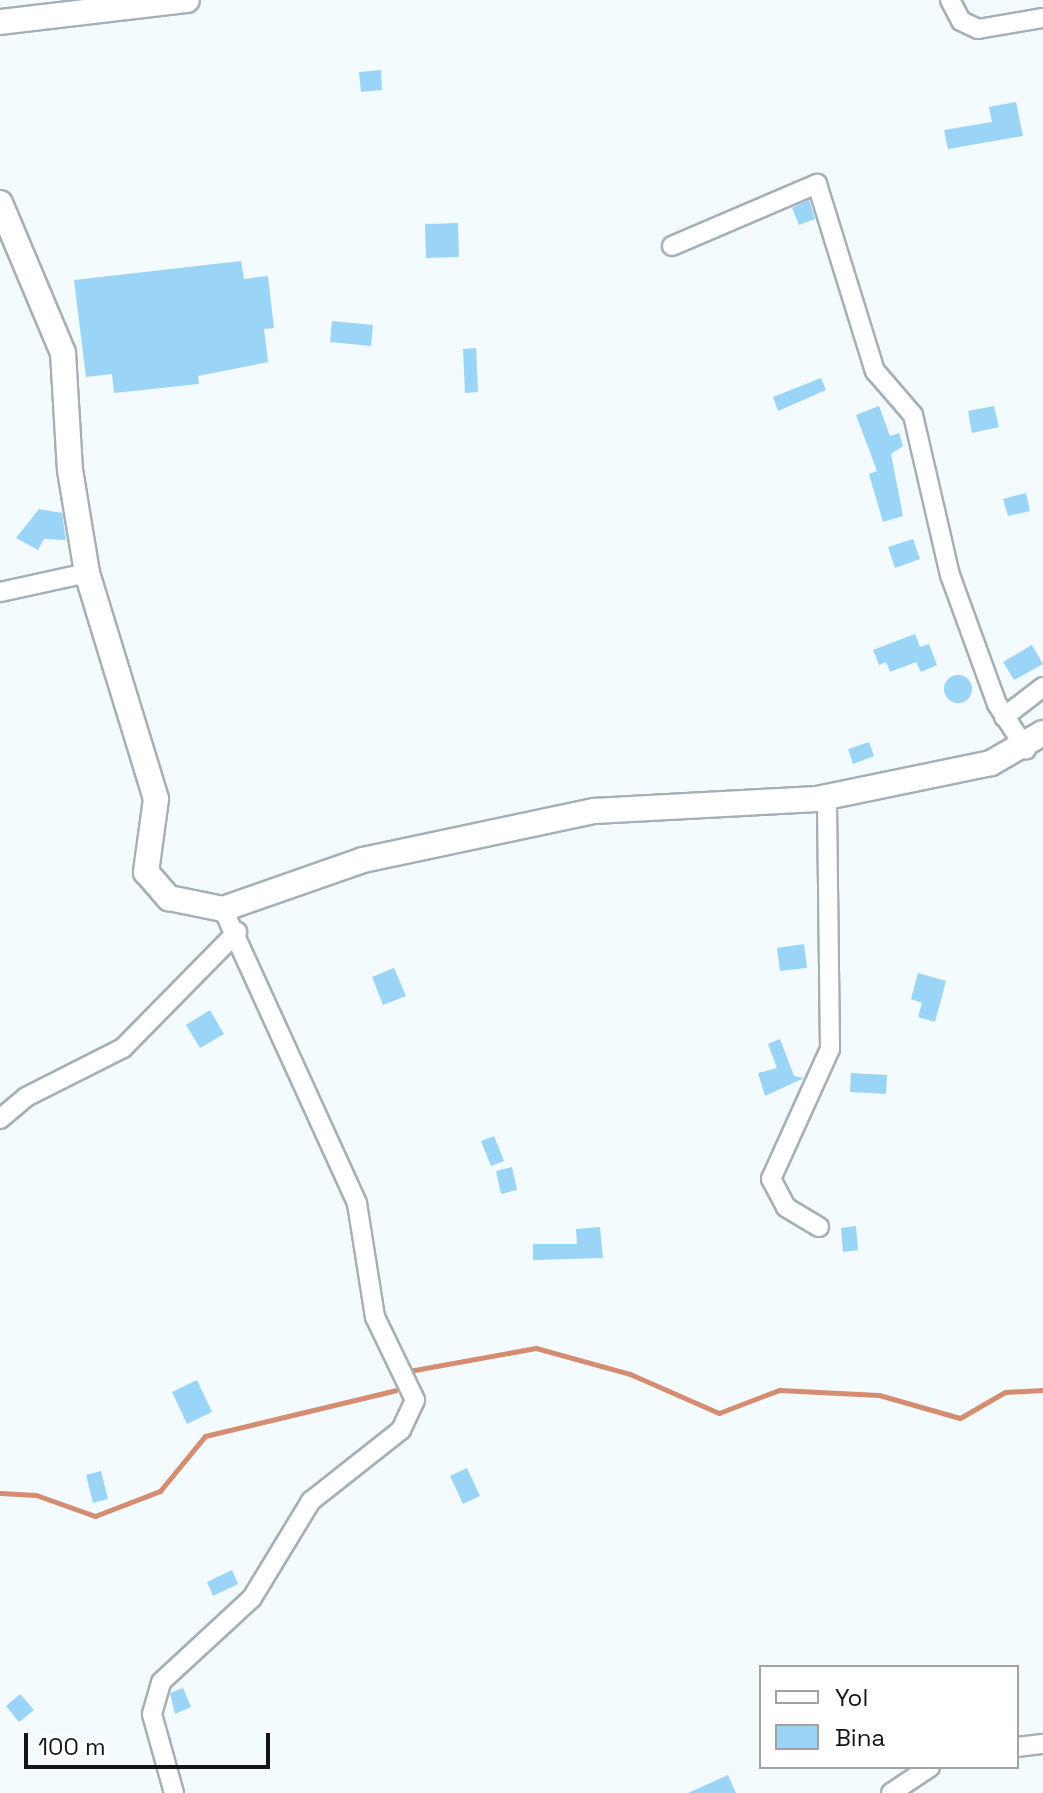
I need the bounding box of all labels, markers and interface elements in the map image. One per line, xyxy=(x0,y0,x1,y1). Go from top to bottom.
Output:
legend xyxy=(759,1665,1019,1769)
text: Yol xyxy=(835,1682,868,1713)
scale bar xyxy=(28,1717,274,1767)
text: Bina xyxy=(835,1722,885,1753)
text: 100 m xyxy=(38,1731,106,1762)

